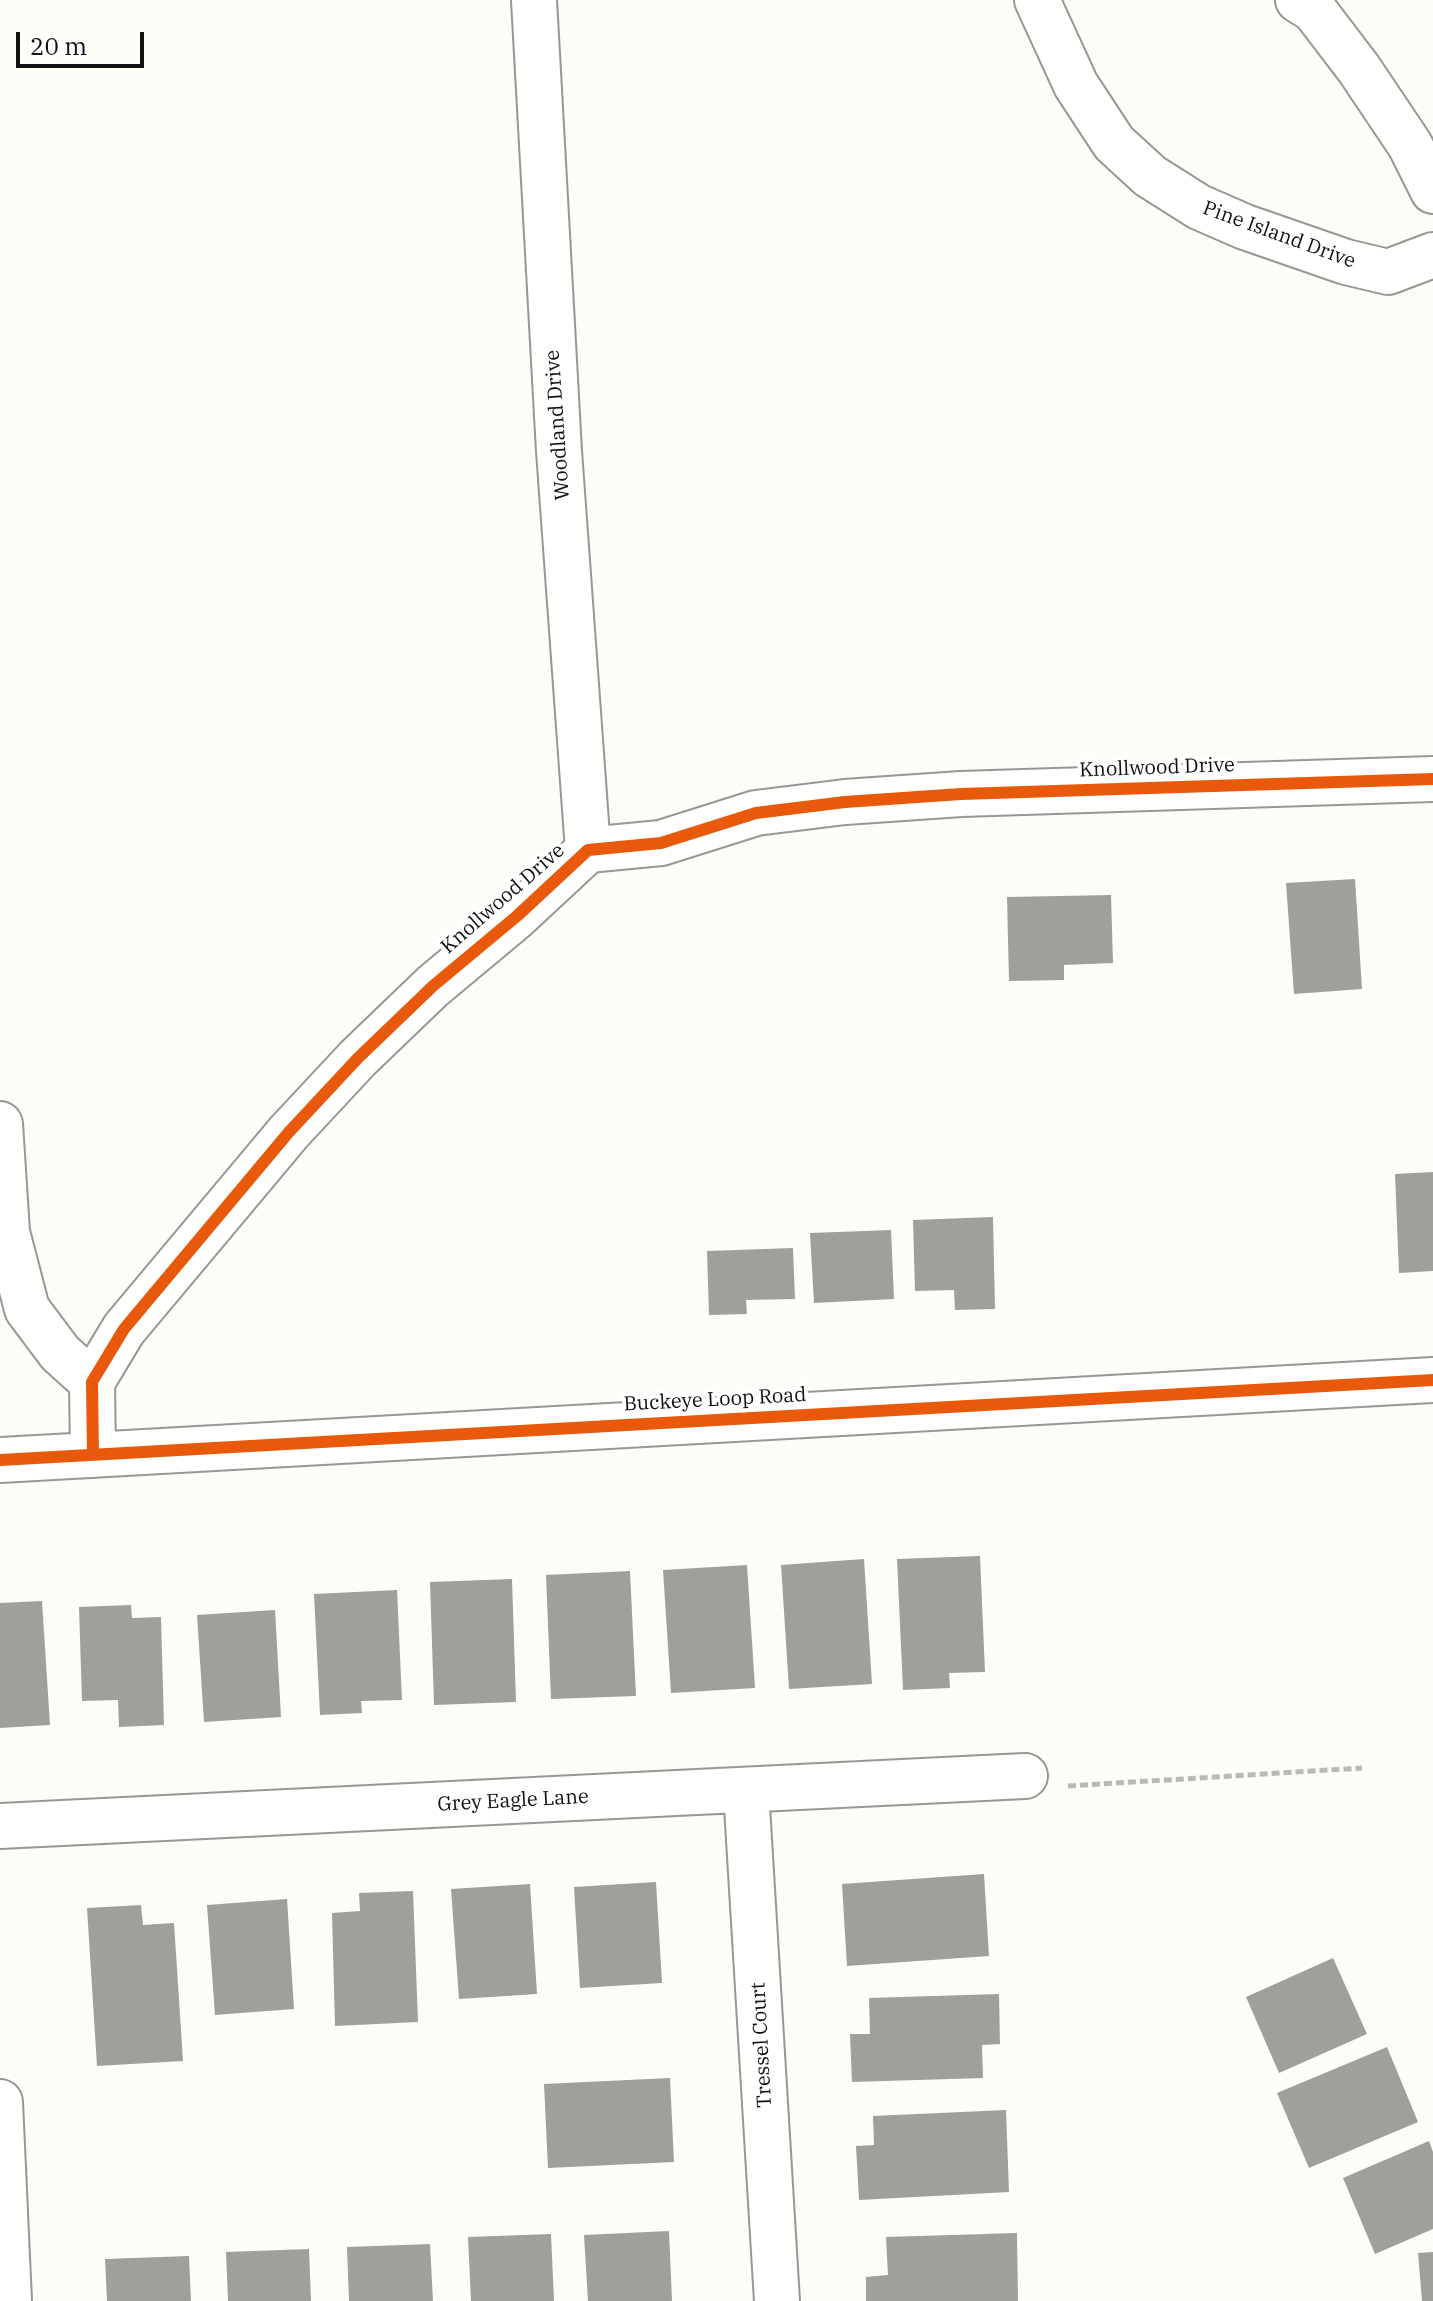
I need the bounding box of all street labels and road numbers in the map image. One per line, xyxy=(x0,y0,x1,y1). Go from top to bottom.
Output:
street label: Pine Island Drive xyxy=(1199,196,1359,274)
street label: Woodland Drive xyxy=(541,349,575,501)
street label: Knollwood Drive xyxy=(1079,753,1235,783)
street label: Knollwood Drive xyxy=(436,839,570,959)
street label: Buckeye Loop Road xyxy=(623,1383,807,1417)
street label: Grey Eagle Lane xyxy=(437,1785,589,1817)
street label: Tressel Court xyxy=(747,1982,777,2108)

